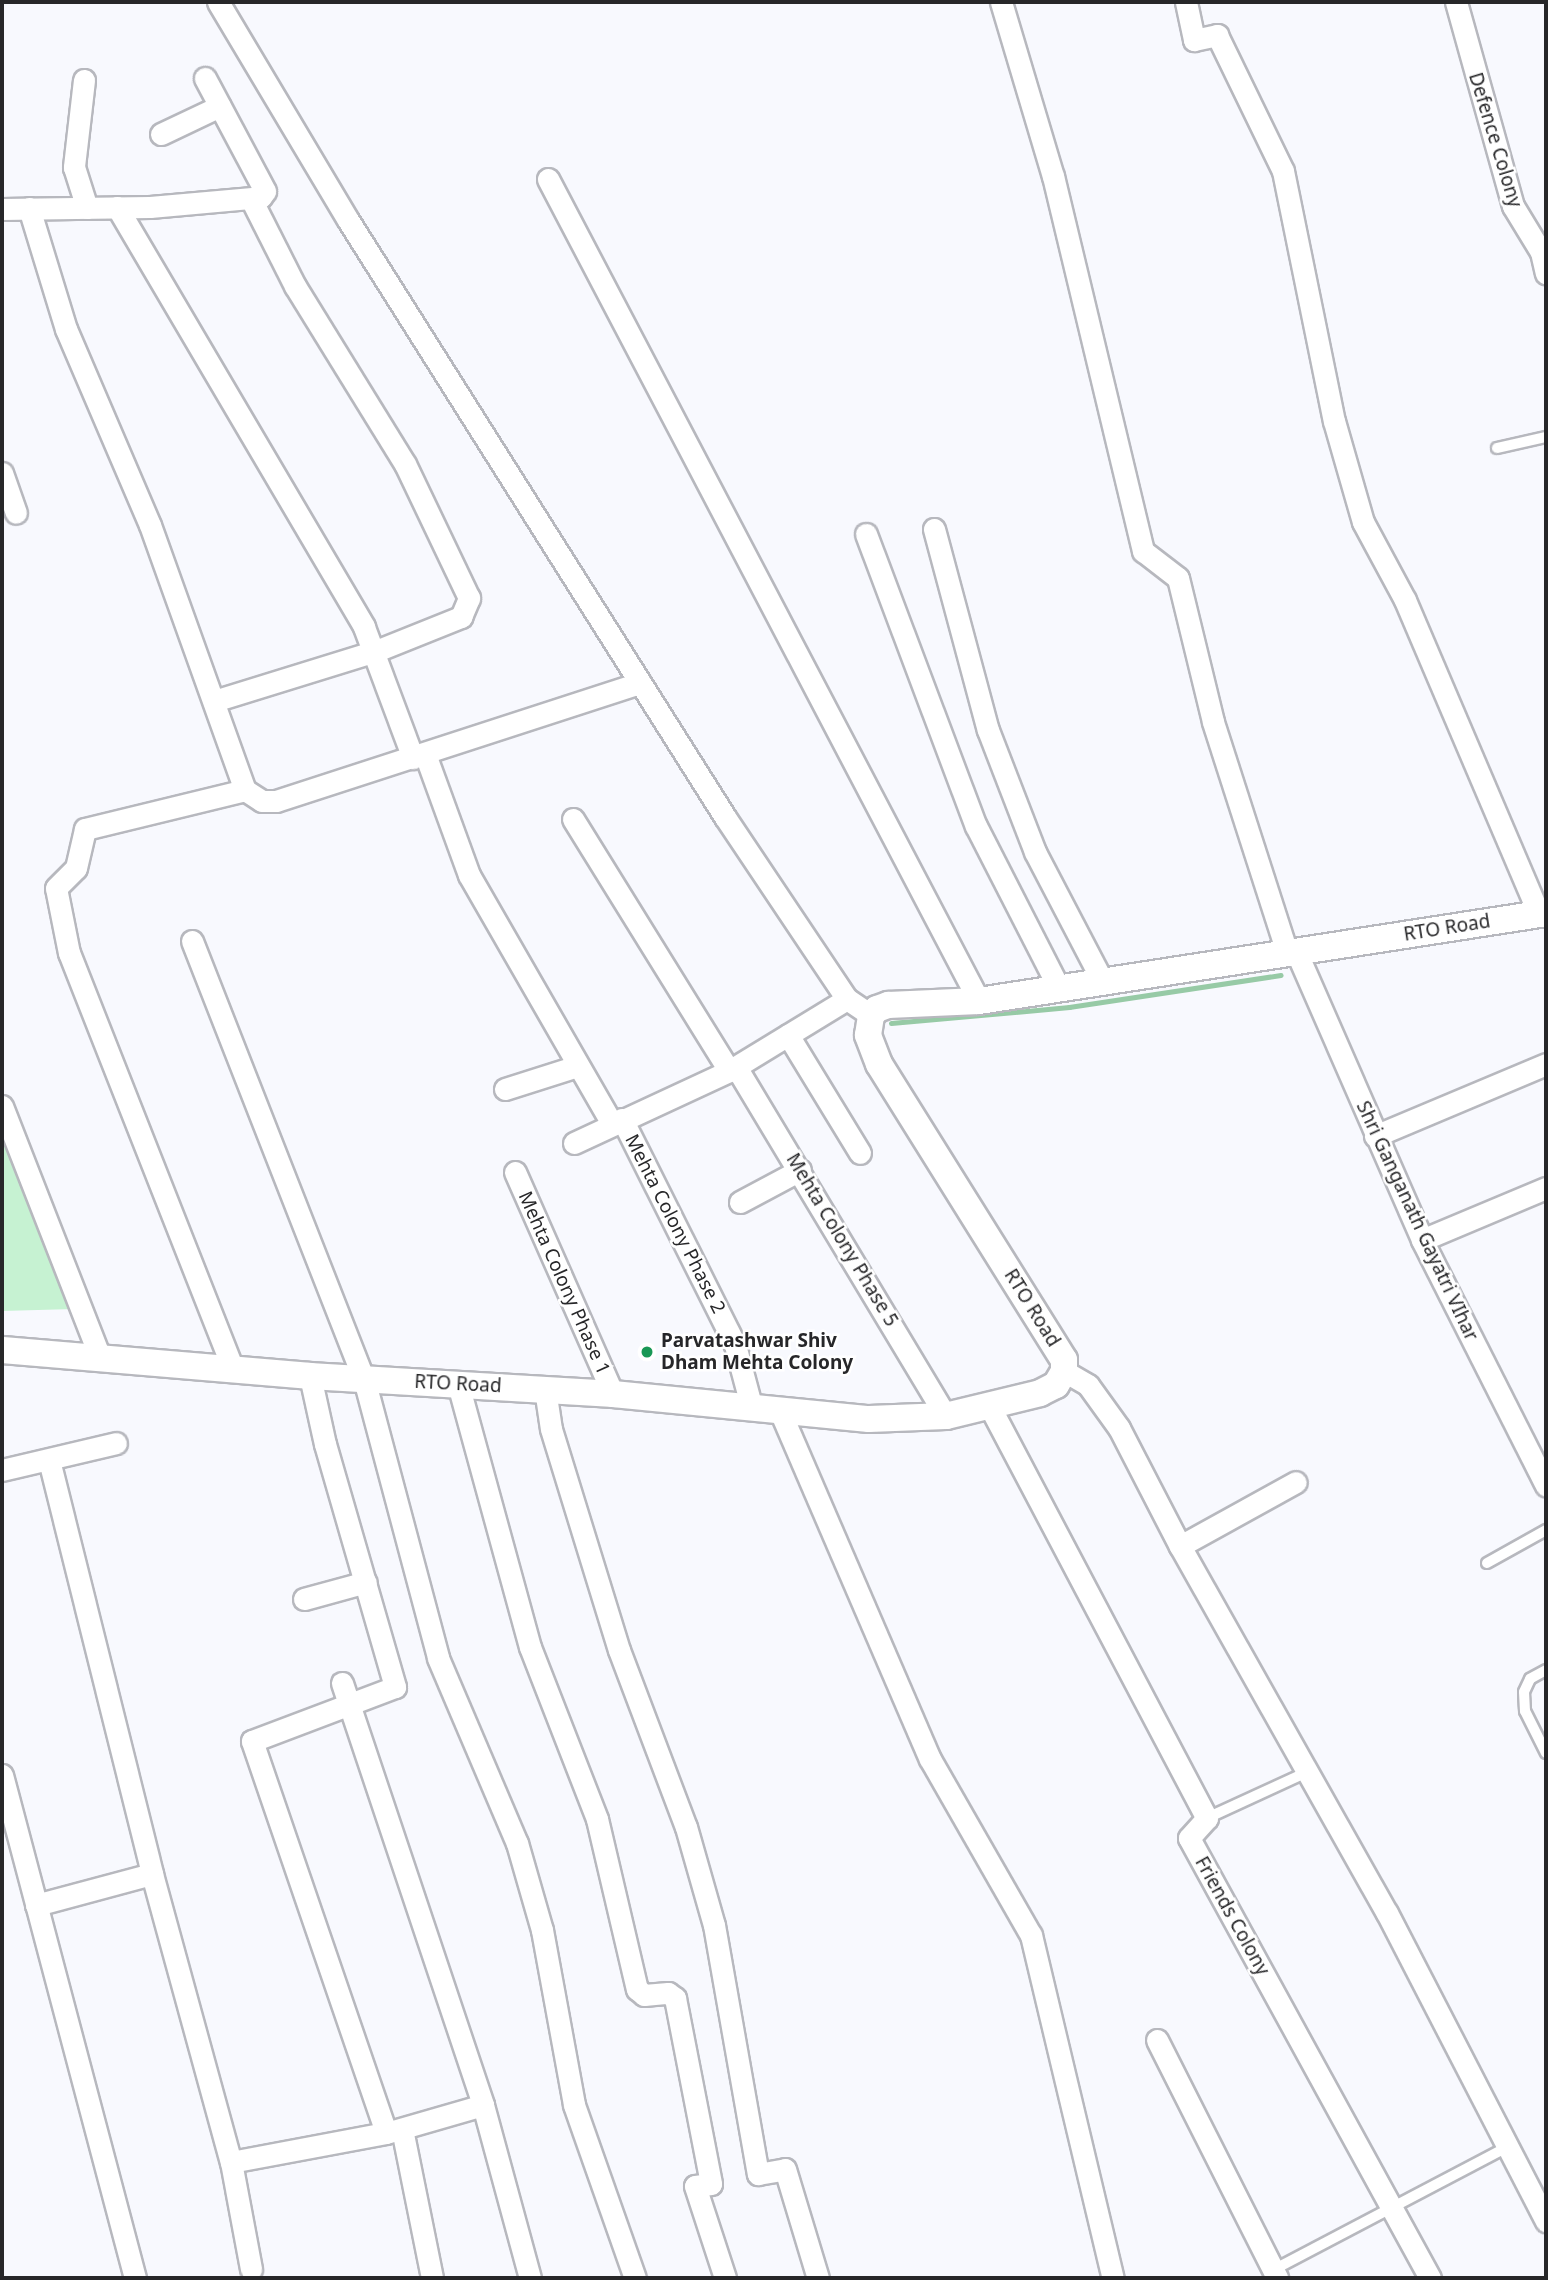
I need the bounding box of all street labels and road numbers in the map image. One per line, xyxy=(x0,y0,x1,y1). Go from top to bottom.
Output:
street label: Defence Colony xyxy=(1464,70,1526,210)
street label: RTO Road xyxy=(1402,910,1492,946)
street label: Shri Ganganath Gayatri VIhar xyxy=(1351,1098,1483,1344)
street label: Mehta Colony Phase 2 xyxy=(620,1131,730,1317)
street label: Mehta Colony Phase 5 xyxy=(781,1149,903,1331)
street label: Mehta Colony Phase 1 xyxy=(513,1188,615,1378)
street label: RTO Road xyxy=(999,1265,1065,1351)
street label: RTO Road xyxy=(414,1370,502,1398)
street label: Friends Colony xyxy=(1190,1853,1274,1979)

